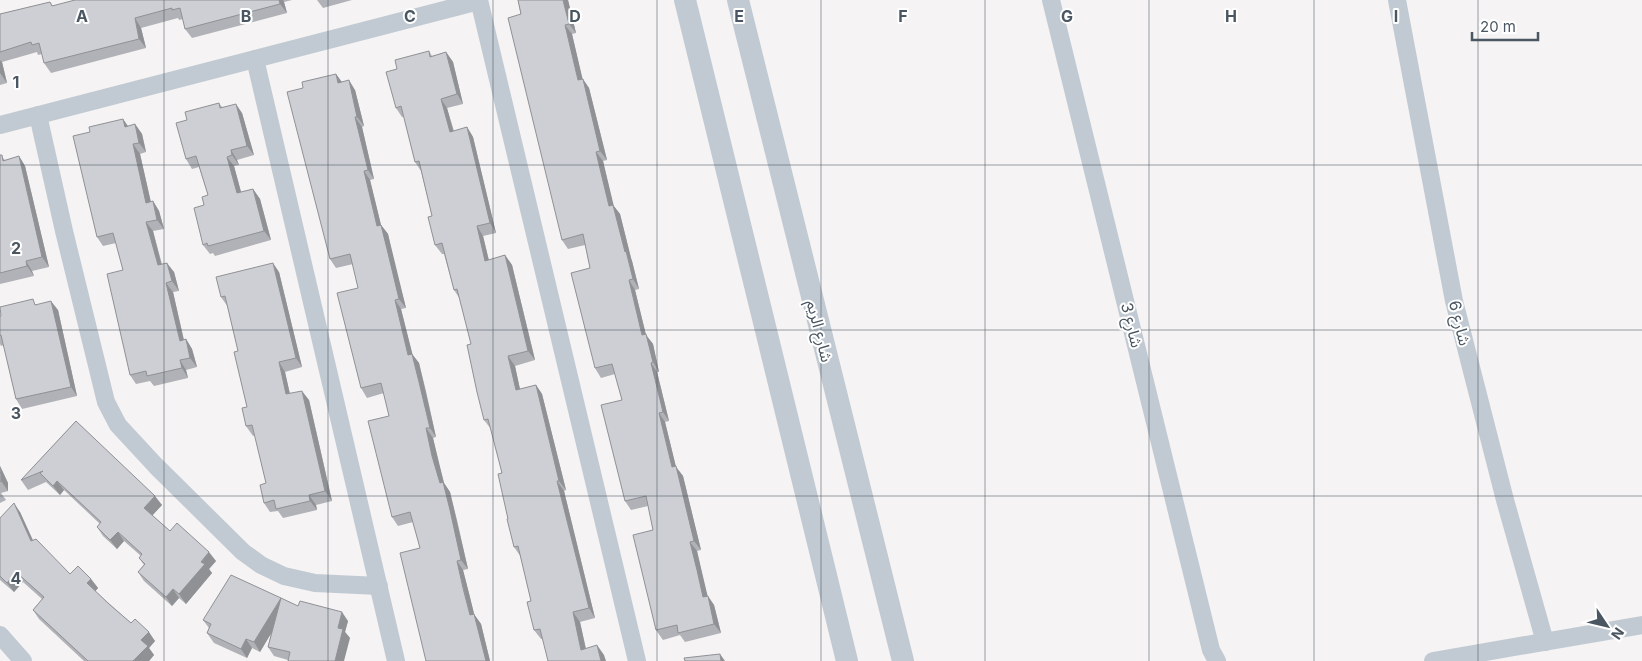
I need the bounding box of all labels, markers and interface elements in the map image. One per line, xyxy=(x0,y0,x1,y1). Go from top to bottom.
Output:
text: A xyxy=(76,6,88,26)
text: B xyxy=(241,6,251,26)
text: C xyxy=(404,6,416,26)
text: D xyxy=(569,6,581,26)
text: E xyxy=(734,6,744,26)
text: F xyxy=(898,6,908,26)
text: G xyxy=(1061,6,1073,26)
text: H xyxy=(1225,6,1237,26)
text: I xyxy=(1394,6,1398,26)
scale bar xyxy=(1472,10,1538,42)
text: 20 m xyxy=(1480,17,1516,36)
text: 1 xyxy=(13,72,19,92)
text: 2 xyxy=(11,238,21,258)
street label: شارع الريم xyxy=(800,298,837,365)
street label: شارع 6 xyxy=(1442,298,1475,348)
street label: شارع 3 xyxy=(1114,300,1147,350)
text: 3 xyxy=(11,403,21,423)
text: 4 xyxy=(11,568,22,588)
north arrow xyxy=(1582,601,1632,651)
text: N xyxy=(1608,624,1628,643)

